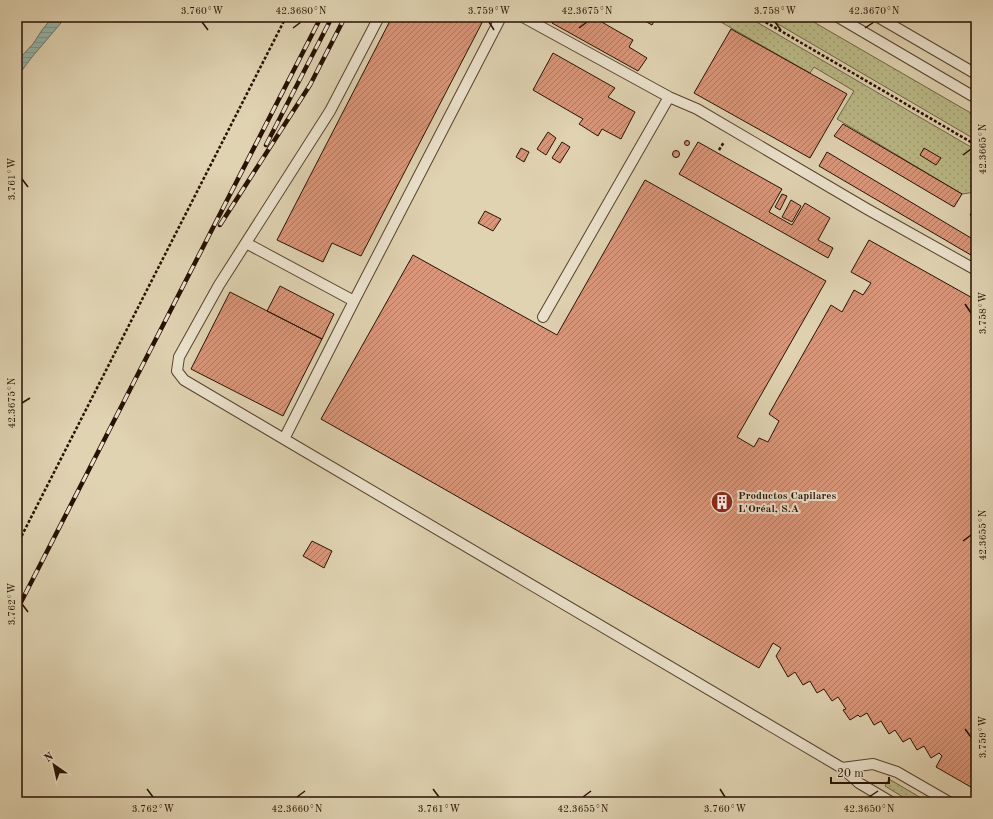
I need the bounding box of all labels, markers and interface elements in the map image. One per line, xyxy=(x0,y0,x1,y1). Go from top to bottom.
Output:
text: 3.760°W xyxy=(181,6,224,16)
text: 42.3680°N xyxy=(275,6,327,16)
text: 3.759°W xyxy=(468,6,511,16)
text: 42.3675°N xyxy=(561,6,613,16)
text: 3.758°W xyxy=(754,6,797,16)
text: 42.3670°N xyxy=(848,6,900,16)
text: 42.3665°N xyxy=(978,123,988,175)
text: 3.761°W xyxy=(7,157,17,200)
text: 3.758°W xyxy=(978,291,988,334)
text: 42.3675°N xyxy=(7,377,17,429)
building icon: Productos Capilares L'Oréal, S.A xyxy=(709,489,735,515)
place label: Productos Capilares L'Oréal, S.A xyxy=(738,491,837,515)
text: 42.3655°N xyxy=(978,509,988,561)
text: 3.762°W xyxy=(7,582,17,625)
text: 3.759°W xyxy=(978,715,988,758)
north arrow xyxy=(34,745,74,785)
text: N xyxy=(43,751,56,765)
scale bar xyxy=(831,759,889,785)
text: 20 m xyxy=(837,768,864,780)
text: 3.762°W xyxy=(132,804,175,814)
text: 42.3660°N xyxy=(271,804,323,814)
text: 3.761°W xyxy=(418,804,461,814)
text: 42.3655°N xyxy=(557,804,609,814)
text: 3.760°W xyxy=(704,804,747,814)
text: 42.3650°N xyxy=(843,804,895,814)

